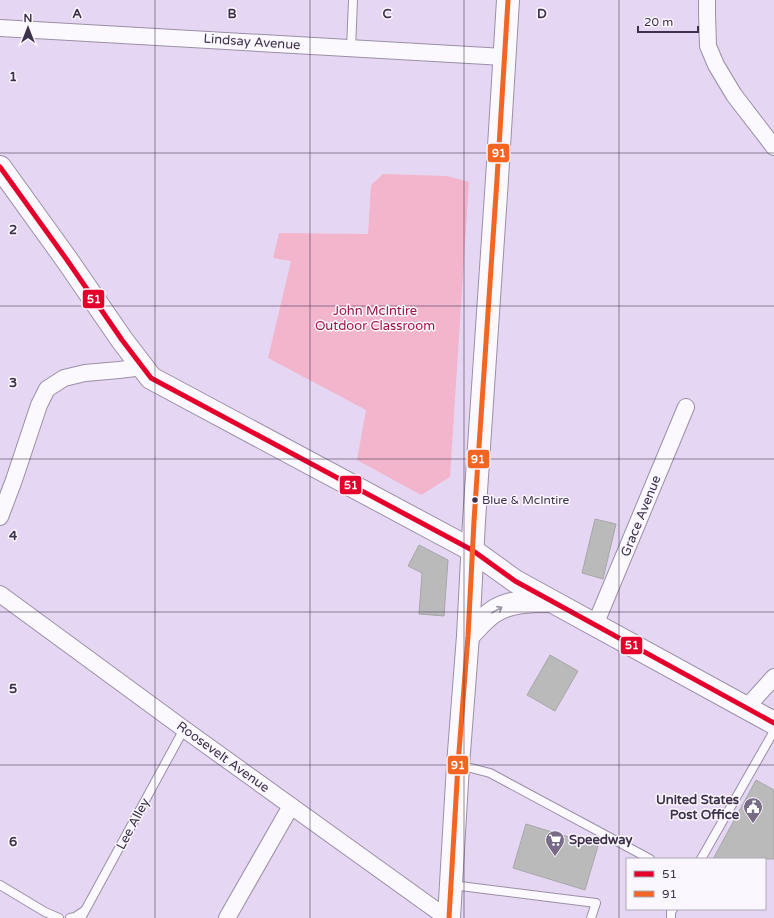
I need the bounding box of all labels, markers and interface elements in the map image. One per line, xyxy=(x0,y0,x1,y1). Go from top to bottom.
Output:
text: A xyxy=(72,6,82,22)
text: B xyxy=(227,6,237,22)
text: C xyxy=(382,6,392,22)
text: D xyxy=(537,6,547,22)
north arrow xyxy=(8,8,48,48)
scale bar xyxy=(638,8,698,34)
text: N xyxy=(24,12,32,25)
text: 20 m xyxy=(644,15,673,29)
street label: Lindsay Avenue xyxy=(203,31,301,53)
text: 1 xyxy=(9,69,17,85)
line badge: 91 xyxy=(487,143,510,163)
text: 91 xyxy=(492,147,506,160)
text: 2 xyxy=(9,222,17,238)
line badge: 51 xyxy=(82,289,105,309)
text: 51 xyxy=(87,293,101,306)
park label: John McIntire Outdoor Classroom xyxy=(315,303,435,334)
text: 3 xyxy=(9,375,17,391)
line badge: 91 xyxy=(467,449,490,469)
text: 91 xyxy=(471,453,485,466)
street label: Grace Avenue xyxy=(617,473,665,559)
line badge: 51 xyxy=(339,475,362,495)
text: 51 xyxy=(344,479,358,492)
place label: Blue & McIntire xyxy=(482,493,570,507)
marker: Blue & McIntire xyxy=(470,495,480,505)
text: 4 xyxy=(9,528,18,544)
one-way arrow xyxy=(491,606,503,614)
line badge: 51 xyxy=(620,636,643,655)
text: 51 xyxy=(625,639,639,652)
text: 5 xyxy=(9,681,17,697)
street label: Roosevelt Avenue xyxy=(173,718,273,796)
line badge: 91 xyxy=(447,755,469,775)
text: 91 xyxy=(451,759,465,772)
place label: United States Post Office xyxy=(656,792,740,823)
street label: Lee Alley xyxy=(113,796,153,852)
public building icon: United States Post Office xyxy=(742,796,764,824)
supermarket icon: Speedway xyxy=(544,829,566,857)
place label: Speedway xyxy=(569,832,632,848)
text: 6 xyxy=(9,834,17,850)
legend xyxy=(626,858,766,910)
text: 51 xyxy=(662,867,677,881)
text: 91 xyxy=(662,887,677,901)

